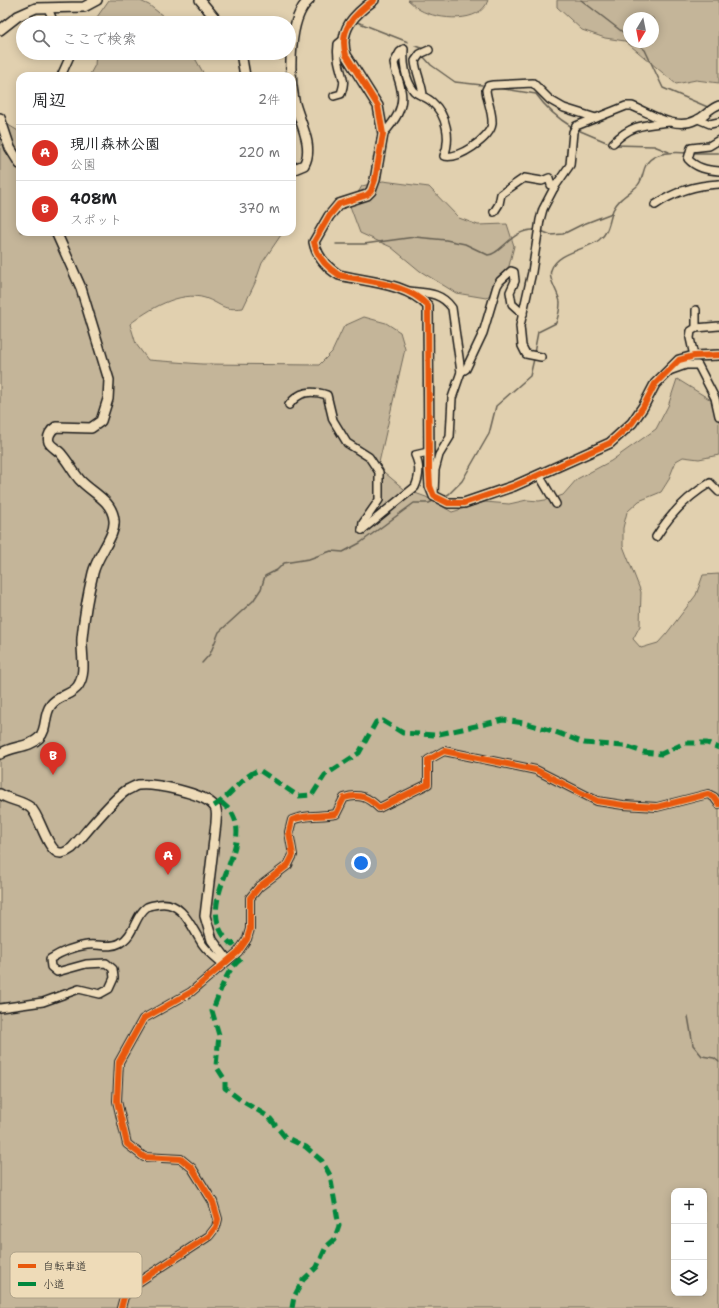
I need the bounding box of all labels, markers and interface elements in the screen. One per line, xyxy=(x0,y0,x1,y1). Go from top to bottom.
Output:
north arrow xyxy=(623,12,659,48)
search box xyxy=(16,16,296,60)
icon: search xyxy=(30,27,52,49)
text: ここで検索 xyxy=(62,29,137,49)
text: 周辺 xyxy=(32,89,66,111)
text: 2件 xyxy=(258,91,280,108)
text: 現川森林公園 xyxy=(70,134,160,154)
text: A xyxy=(40,144,50,161)
text: 220 m xyxy=(238,144,280,161)
text: 公園 xyxy=(70,156,96,173)
text: 408M xyxy=(70,189,117,209)
text: B xyxy=(41,200,49,217)
text: 370 m xyxy=(238,200,280,217)
text: スポット xyxy=(70,211,122,228)
pin: B xyxy=(40,742,66,775)
pin: A xyxy=(155,842,181,875)
your location xyxy=(351,853,371,873)
map controls xyxy=(671,1188,707,1296)
button: + xyxy=(671,1188,707,1224)
button: − xyxy=(671,1224,707,1260)
legend xyxy=(10,1252,142,1298)
text: 自転車道 xyxy=(43,1259,87,1274)
button: layers xyxy=(671,1260,707,1296)
text: 小道 xyxy=(43,1277,65,1292)

